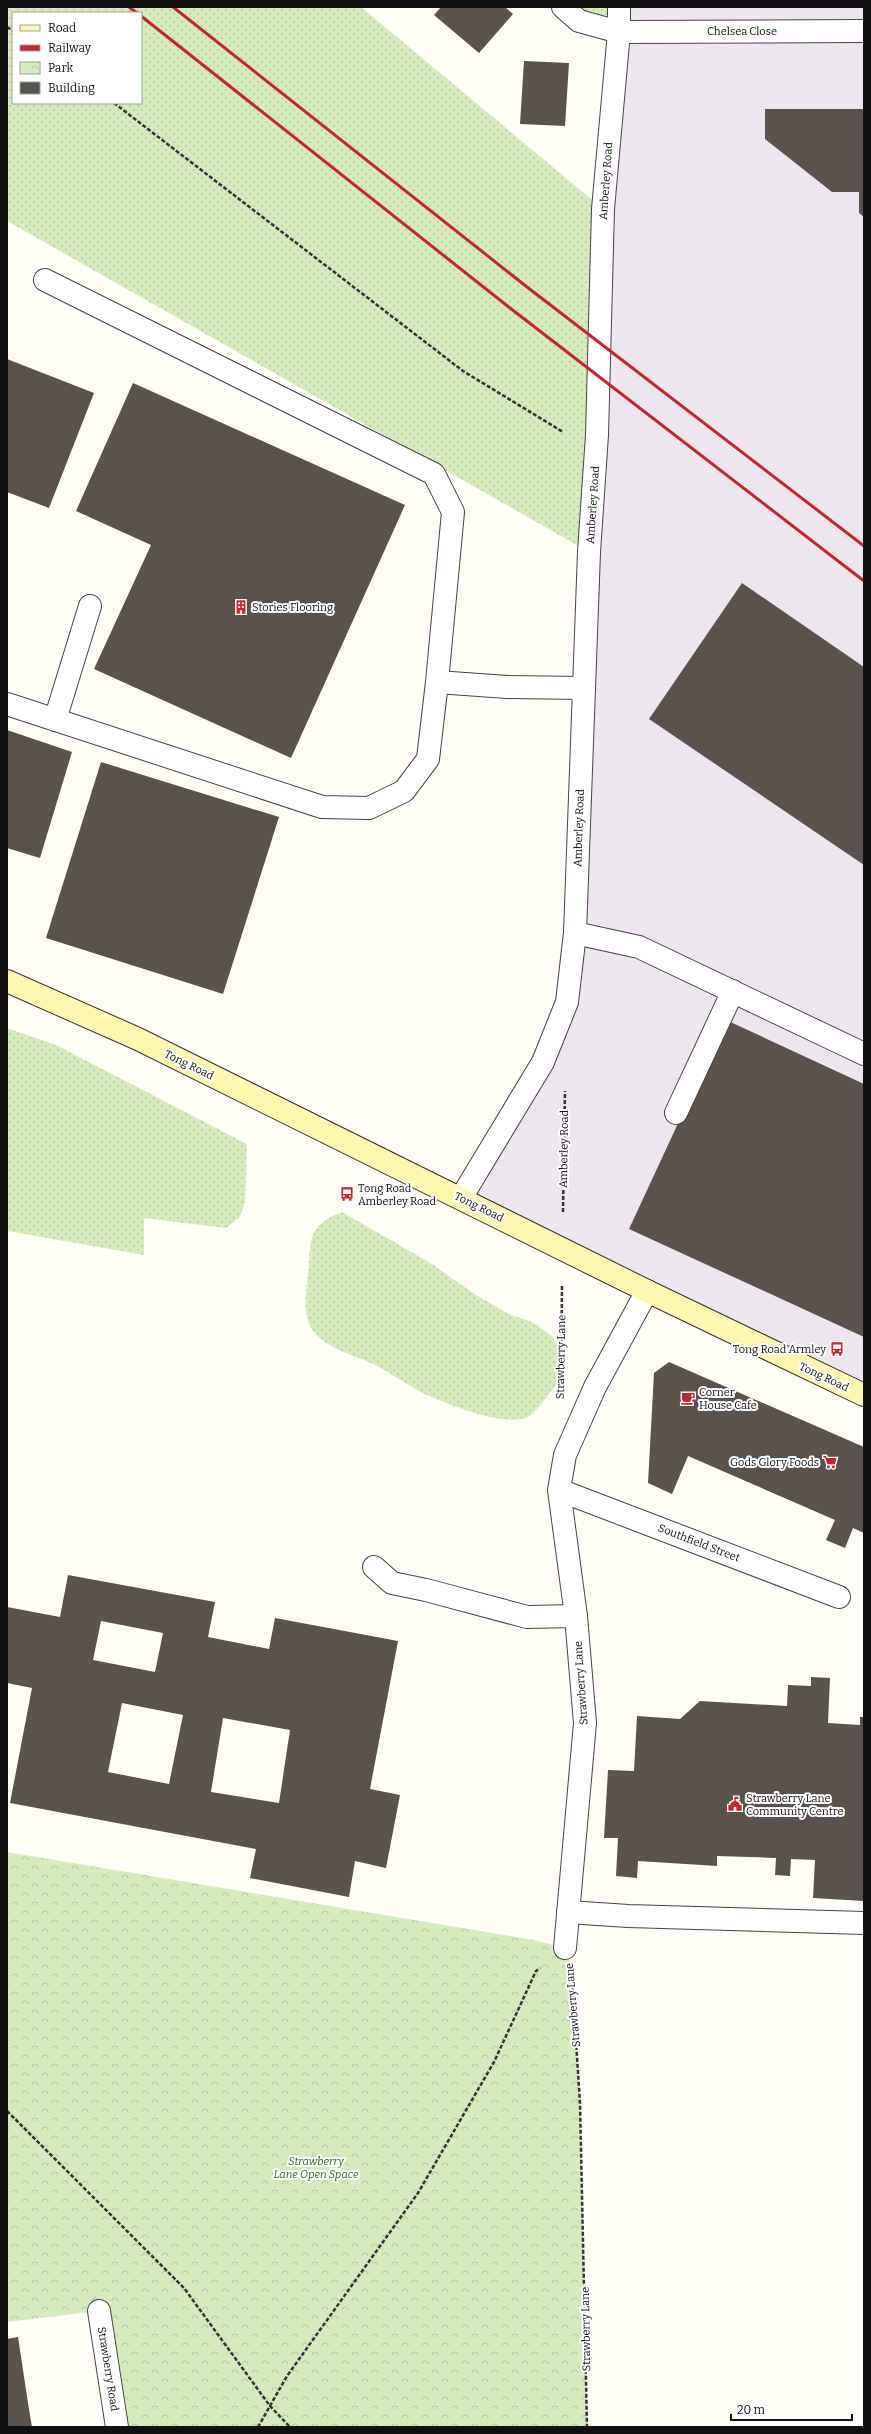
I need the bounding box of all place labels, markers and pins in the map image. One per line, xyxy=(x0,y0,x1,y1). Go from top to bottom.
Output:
building icon: Stories Flooring xyxy=(233,599,249,615)
place label: Stories Flooring xyxy=(252,601,333,614)
place label: Tong Road Amberley Road xyxy=(358,1182,436,1208)
bus stop icon: Tong Road Amberley Road xyxy=(339,1186,355,1202)
bus stop icon: Tong Road Armley xyxy=(829,1341,845,1357)
place label: Tong Road Armley xyxy=(733,1343,826,1356)
place label: Corner House Cafe xyxy=(699,1386,757,1412)
cafe icon: Corner House Cafe xyxy=(680,1390,696,1406)
supermarket icon: Gods Glory Foods xyxy=(822,1454,838,1470)
place label: Gods Glory Foods xyxy=(730,1456,819,1469)
place label: Strawberry Lane Community Centre xyxy=(746,1792,843,1818)
public building icon: Strawberry Lane Community Centre xyxy=(727,1796,743,1812)

